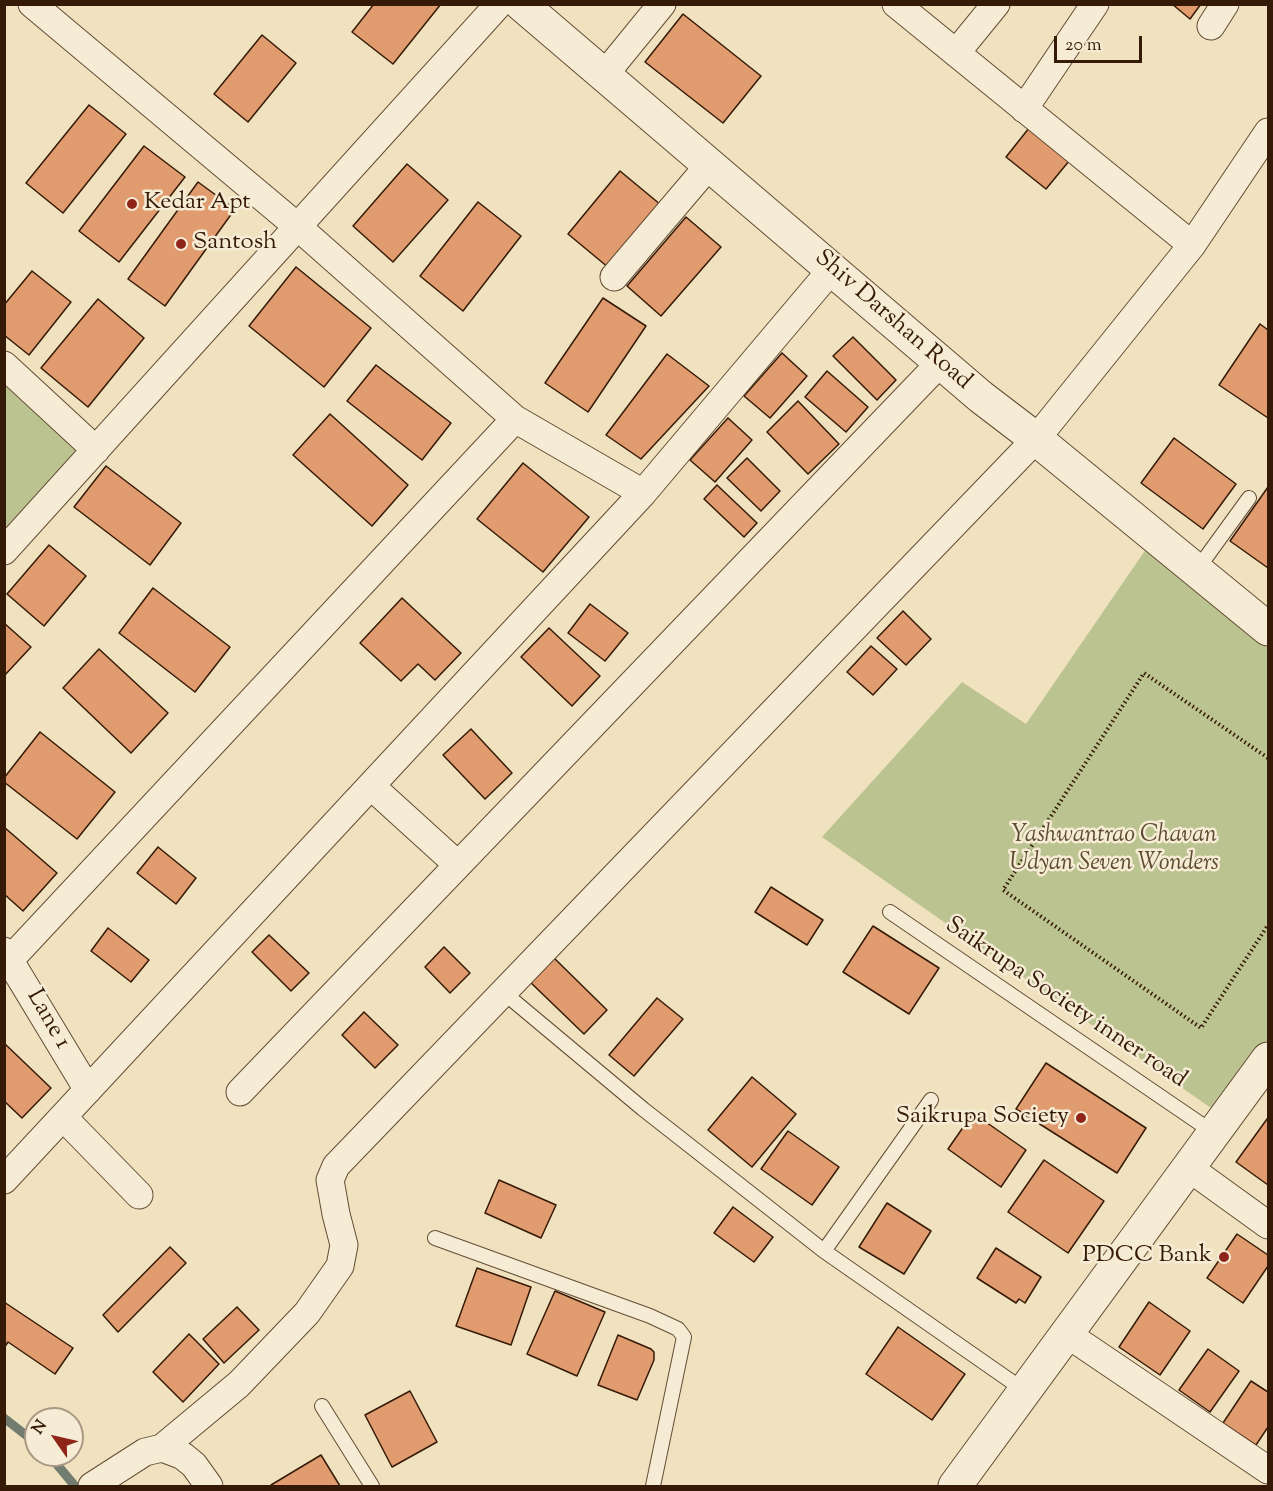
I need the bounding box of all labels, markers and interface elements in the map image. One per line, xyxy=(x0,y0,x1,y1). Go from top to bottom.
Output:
scale bar xyxy=(1057,24,1146,62)
text: 20 m xyxy=(1065,33,1102,59)
place label: Kedar Apt xyxy=(144,190,251,218)
marker: Kedar Apt xyxy=(125,197,139,211)
place label: Santosh xyxy=(193,230,277,258)
marker: Santosh xyxy=(174,237,188,251)
street label: Shiv Darshan Road xyxy=(807,245,977,397)
park label: Yashwantrao Chavan Udyan Seven Wonders xyxy=(1009,823,1219,879)
street label: Saikrupa Society inner road xyxy=(939,912,1191,1096)
street label: Lane 1 xyxy=(19,985,75,1055)
place label: Saikrupa Society xyxy=(896,1104,1069,1132)
marker: Saikrupa Society xyxy=(1074,1111,1088,1125)
place label: PDCC Bank xyxy=(1082,1243,1212,1271)
marker: PDCC Bank xyxy=(1217,1250,1231,1264)
north arrow xyxy=(24,1407,84,1467)
text: N xyxy=(27,1416,53,1440)

